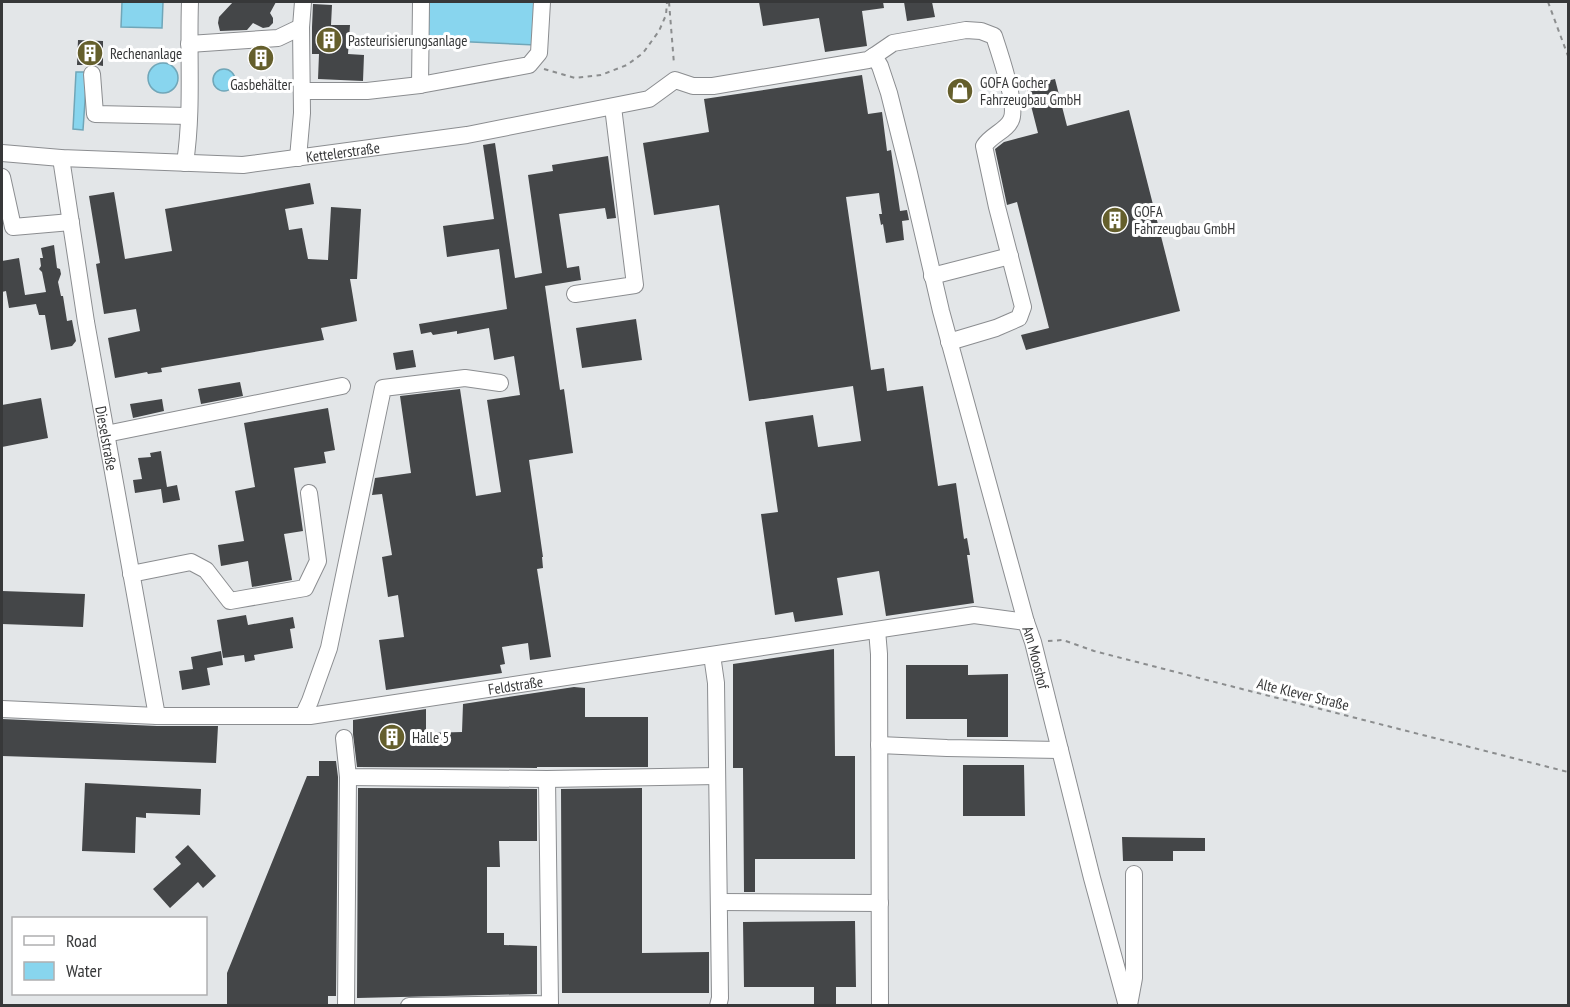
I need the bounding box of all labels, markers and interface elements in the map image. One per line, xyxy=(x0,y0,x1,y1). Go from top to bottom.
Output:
building icon: Pasteurisierungsanlage xyxy=(314,25,344,55)
place label: Pasteurisierungsanlage xyxy=(348,31,468,50)
building icon: Rechenanlage xyxy=(75,38,105,68)
building icon: Gasbehälter xyxy=(246,43,276,73)
place label: Rechenanlage xyxy=(110,44,182,63)
place label: GOFA Gocher Fahrzeugbau GmbH xyxy=(980,73,1081,109)
place label: Gasbehälter xyxy=(230,75,293,94)
shop icon: GOFA Gocher Fahrzeugbau GmbH xyxy=(945,76,975,106)
street label: Kettelerstraße xyxy=(305,137,381,166)
place label: GOFA Fahrzeugbau GmbH xyxy=(1134,202,1235,238)
building icon: GOFA Fahrzeugbau GmbH xyxy=(1100,205,1130,235)
street label: Dieselstraße xyxy=(92,405,122,472)
street label: Am Mooshof xyxy=(1019,623,1054,692)
street label: Feldstraße xyxy=(487,671,544,698)
street label: Alte Klever Straße xyxy=(1255,673,1351,715)
building icon: Halle 5 xyxy=(377,722,407,752)
place label: Halle 5 xyxy=(412,728,449,747)
legend xyxy=(12,917,207,995)
text: Road xyxy=(66,929,97,952)
text: Water xyxy=(66,959,102,982)

